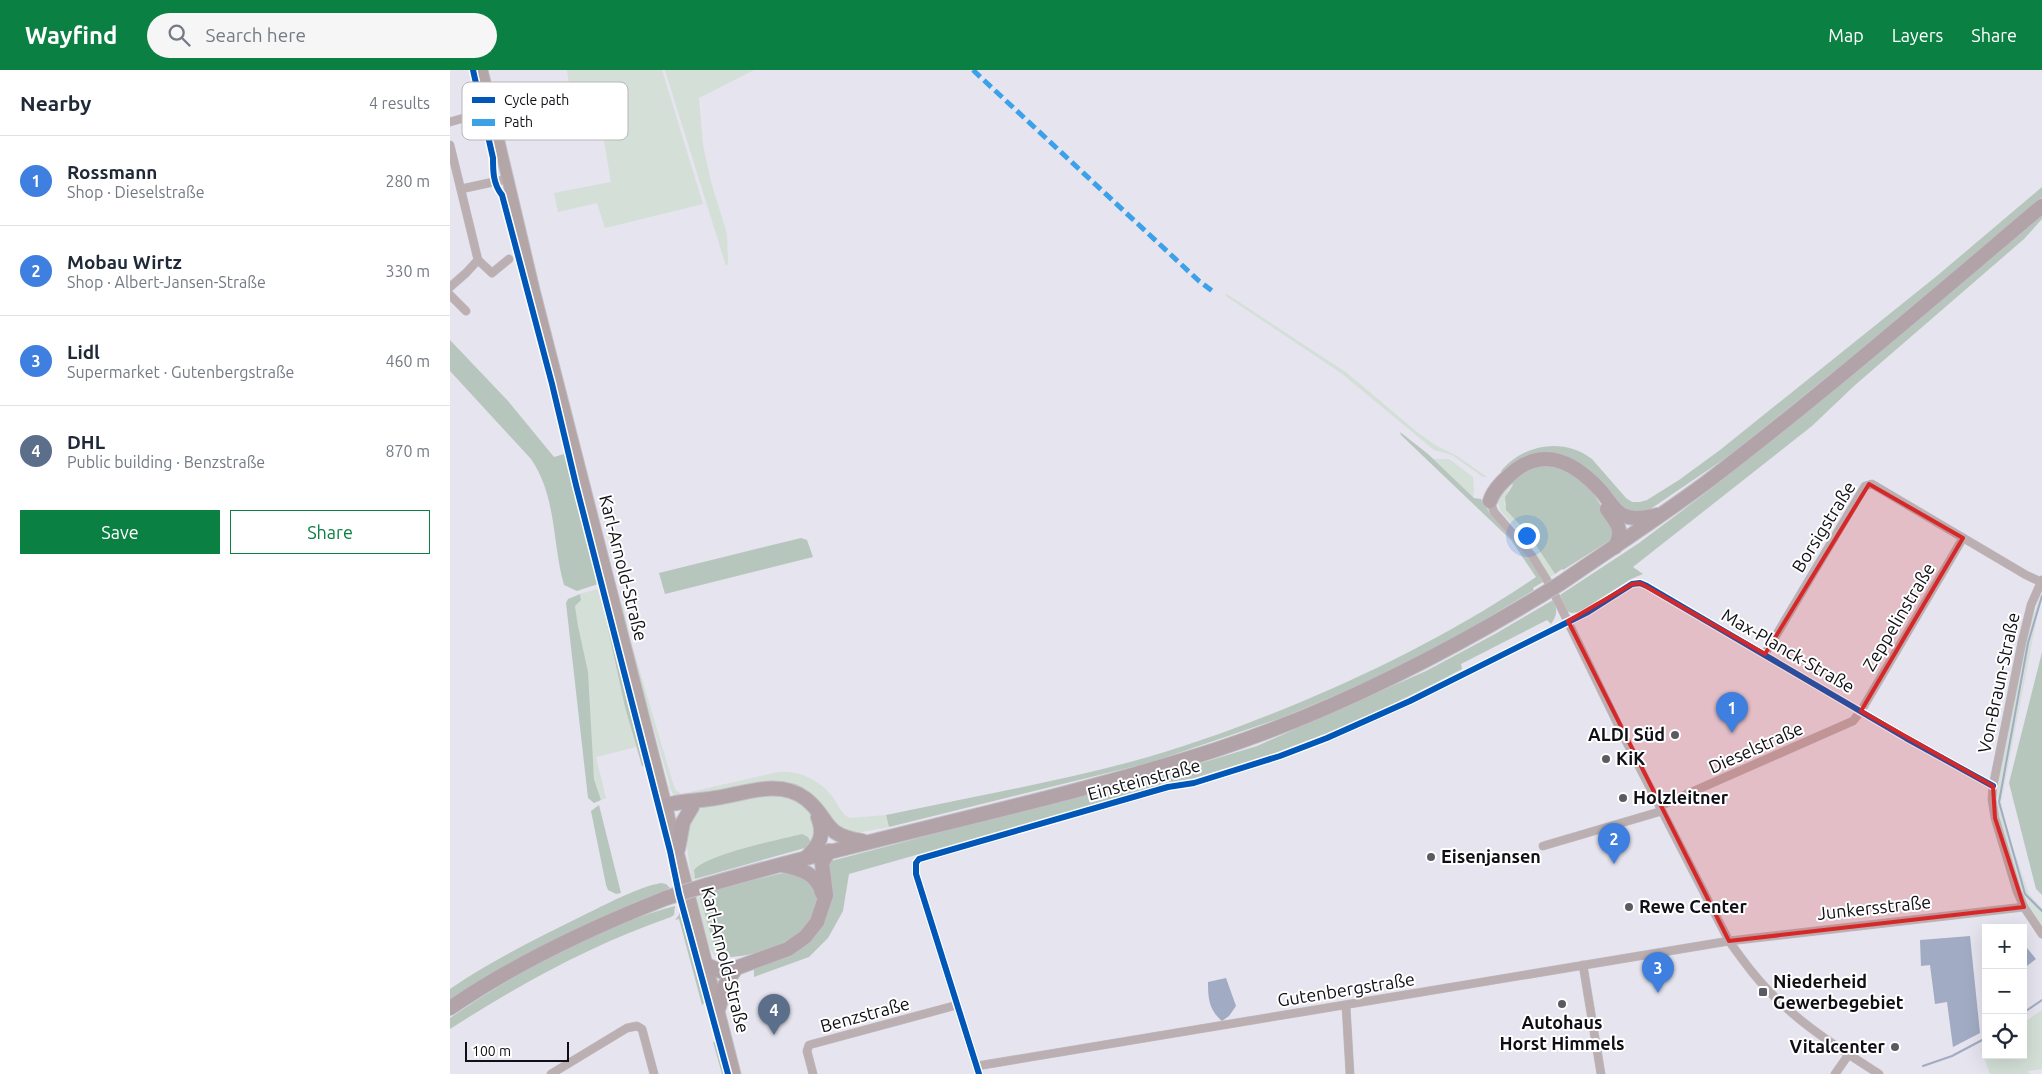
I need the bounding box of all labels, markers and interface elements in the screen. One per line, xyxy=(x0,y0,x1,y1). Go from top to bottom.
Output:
search box xyxy=(147,13,497,58)
icon: search xyxy=(165,21,193,49)
text: Wayfind xyxy=(25,22,117,49)
text: Search here xyxy=(205,24,306,46)
text: Map xyxy=(1828,25,1864,45)
text: Layers xyxy=(1892,25,1943,45)
text: Share xyxy=(1971,25,2017,45)
legend xyxy=(462,82,628,140)
text: Nearby xyxy=(20,91,91,115)
text: Cycle path xyxy=(504,92,569,108)
text: 4 results xyxy=(369,94,430,112)
text: Path xyxy=(504,114,533,130)
text: Rossmann xyxy=(67,161,157,183)
text: 1 xyxy=(31,172,41,190)
text: 280 m xyxy=(385,172,430,190)
text: Shop · Dieselstraße xyxy=(67,183,204,201)
text: Mobau Wirtz xyxy=(67,251,182,273)
text: 2 xyxy=(31,262,41,280)
text: 330 m xyxy=(385,262,430,280)
text: Shop · Albert-Jansen-Straße xyxy=(67,273,266,291)
text: Lidl xyxy=(67,341,100,363)
text: 3 xyxy=(31,352,41,370)
text: 460 m xyxy=(385,352,430,370)
text: Supermarket · Gutenbergstraße xyxy=(67,363,294,381)
text: DHL xyxy=(67,431,105,453)
text: 4 xyxy=(31,442,41,460)
text: 870 m xyxy=(385,442,430,460)
text: Public building · Benzstraße xyxy=(67,453,265,471)
street label: Borsigstraße xyxy=(1787,477,1859,575)
street label: Karl-Arnold-Straße xyxy=(596,493,652,643)
button: Save xyxy=(20,510,220,554)
button: Share xyxy=(230,510,430,554)
your location xyxy=(1514,523,1540,549)
street label: Zeppelinstraße xyxy=(1858,559,1938,674)
street label: Max-Planck-Straße xyxy=(1719,604,1858,696)
street label: Von-Braun-Straße xyxy=(1973,611,2023,755)
pin: 1 xyxy=(1716,692,1748,733)
street label: Dieselstraße xyxy=(1705,717,1806,777)
place label: ALDI Süd xyxy=(1588,724,1665,744)
marker: ALDI Süd xyxy=(1669,729,1681,741)
place label: KiK xyxy=(1616,748,1645,768)
marker: KiK xyxy=(1600,753,1612,765)
street label: Einsteinstraße xyxy=(1085,754,1202,804)
place label: Holzleitner xyxy=(1633,787,1729,807)
marker: Holzleitner xyxy=(1617,792,1629,804)
pin: 2 xyxy=(1598,823,1630,864)
place label: Eisenjansen xyxy=(1441,846,1541,866)
marker: Eisenjansen xyxy=(1425,851,1437,863)
street label: Karl-Arnold-Straße xyxy=(698,885,754,1035)
street label: Junkersstraße xyxy=(1816,891,1932,923)
place label: Rewe Center xyxy=(1639,896,1747,916)
marker: Rewe Center xyxy=(1623,901,1635,913)
map controls xyxy=(1982,924,2027,1059)
button: + xyxy=(1982,924,2027,969)
pin: 3 xyxy=(1642,952,1674,993)
street label: Gutenbergstraße xyxy=(1276,968,1416,1010)
button: − xyxy=(1982,969,2027,1014)
place label: Niederheid Gewerbegebiet xyxy=(1773,971,1904,1012)
marker: Niederheid Gewerbegebiet xyxy=(1757,986,1769,998)
street label: Benzstraße xyxy=(818,993,912,1036)
pin: 4 xyxy=(758,994,790,1035)
marker: Autohaus Horst Himmels xyxy=(1556,998,1568,1010)
place label: Autohaus Horst Himmels xyxy=(1499,1012,1625,1053)
button: locate xyxy=(1982,1014,2027,1059)
place label: Vitalcenter xyxy=(1789,1036,1886,1056)
scale bar xyxy=(465,1039,569,1062)
marker: Vitalcenter xyxy=(1889,1041,1901,1053)
text: 100 m xyxy=(472,1043,511,1059)

